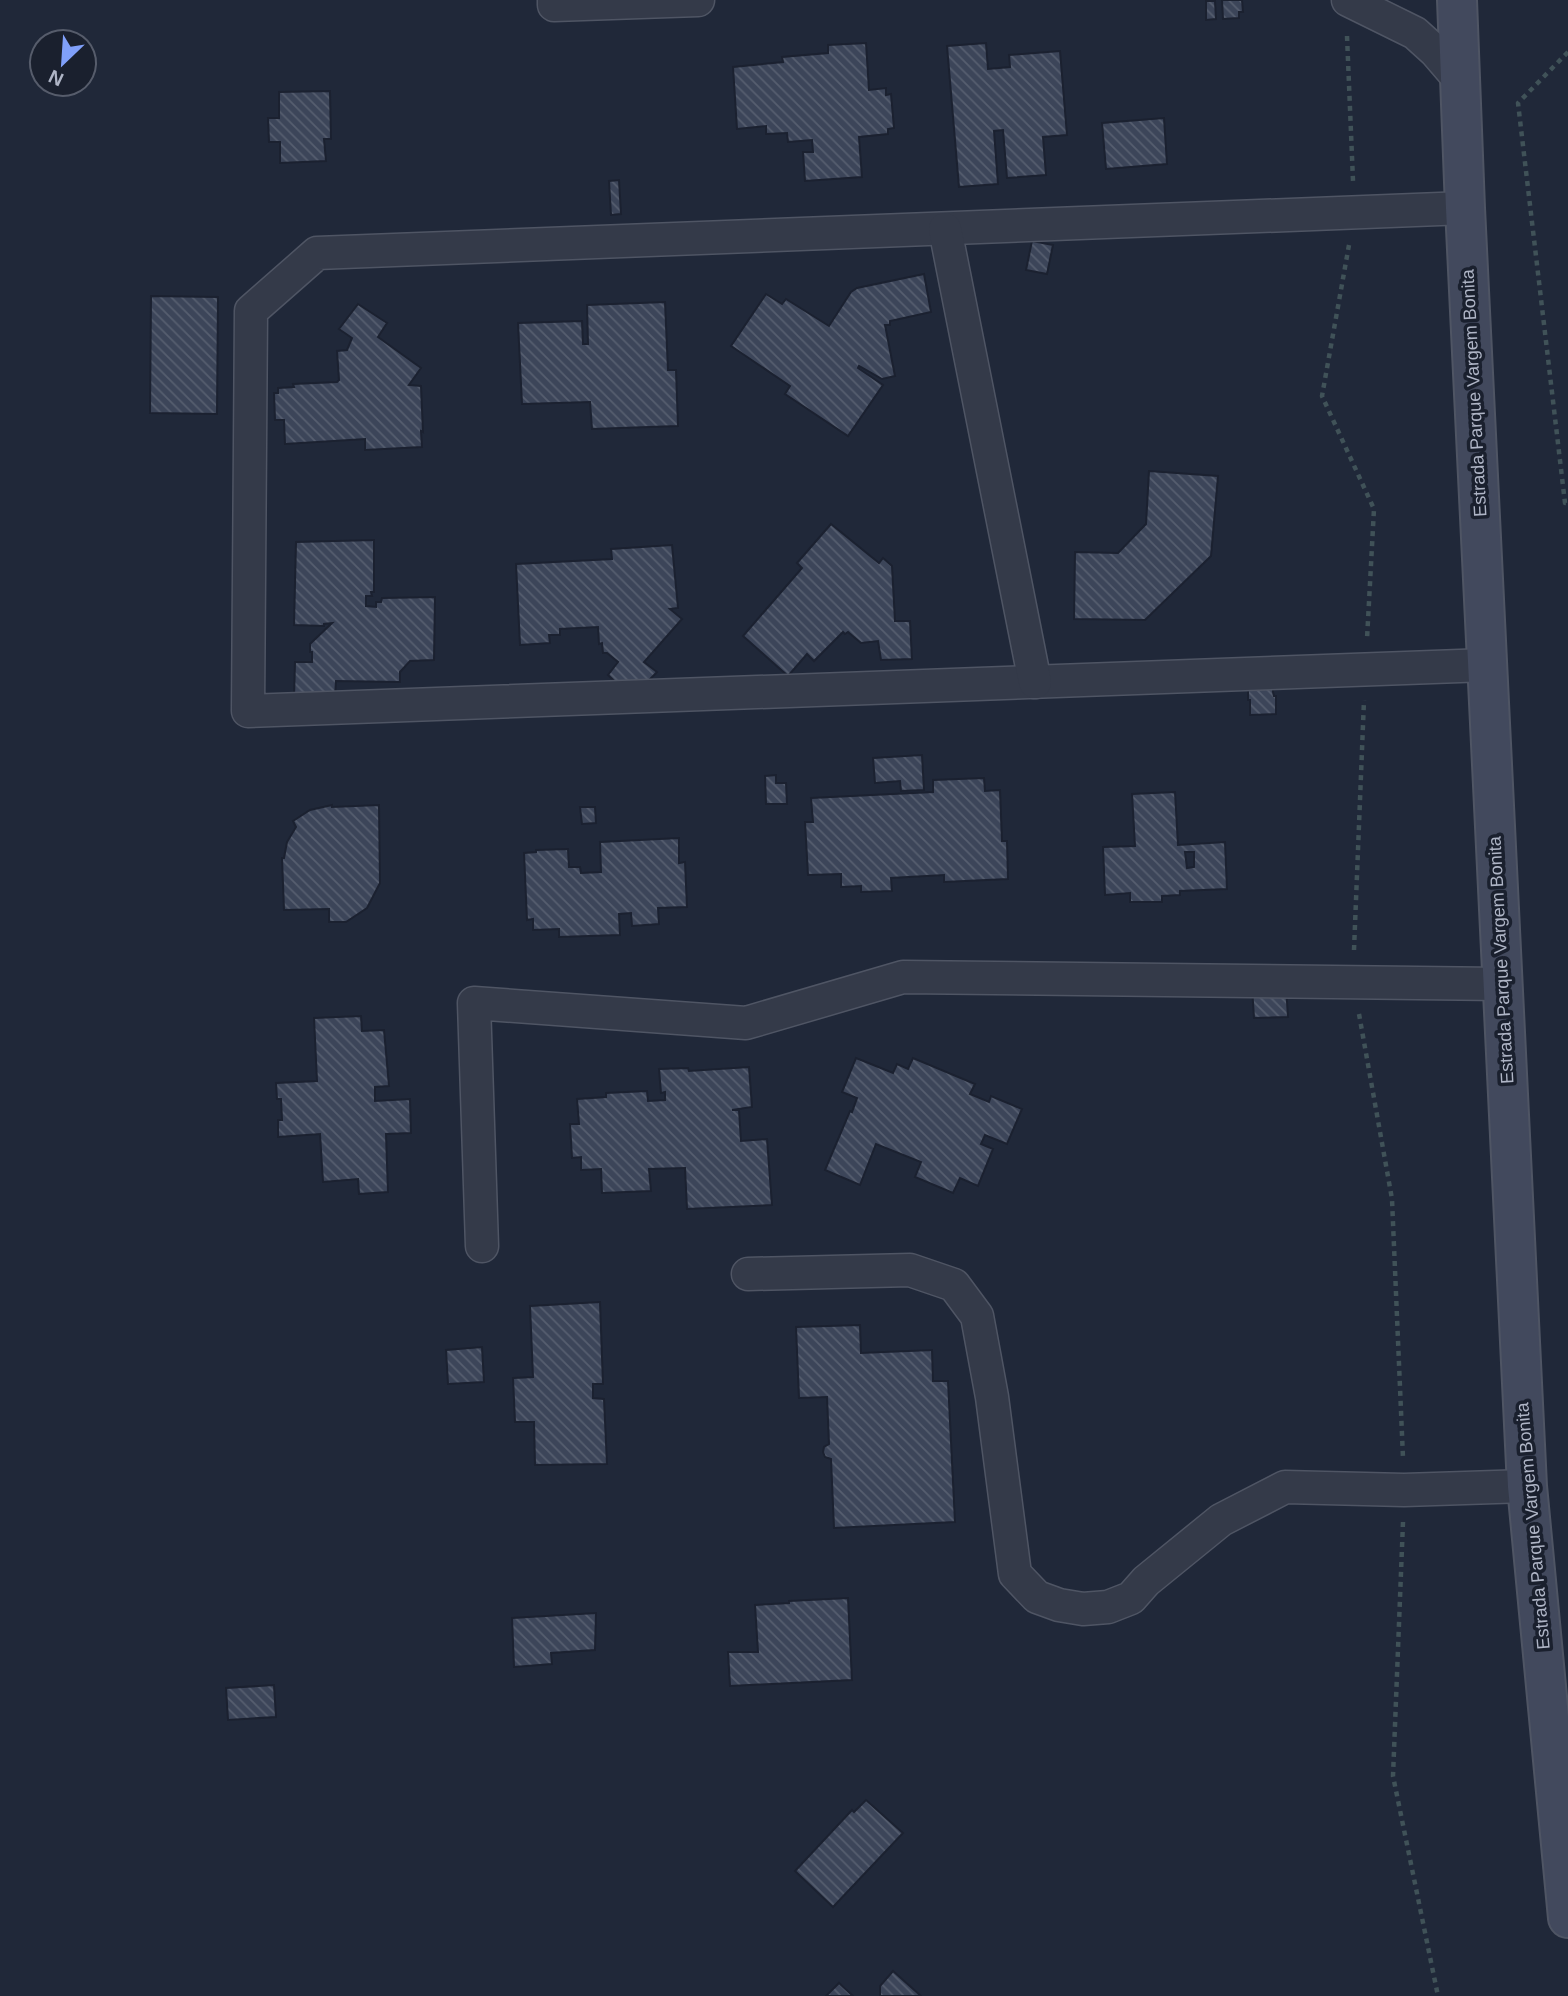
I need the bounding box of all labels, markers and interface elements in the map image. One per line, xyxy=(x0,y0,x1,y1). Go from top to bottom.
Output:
north arrow xyxy=(28,28,98,98)
text: N xyxy=(45,66,67,90)
street label: Estrada Parque Vargem Bonita xyxy=(1457,268,1490,517)
street label: Estrada Parque Vargem Bonita xyxy=(1484,835,1517,1084)
street label: Estrada Parque Vargem Bonita xyxy=(1512,1401,1554,1650)

